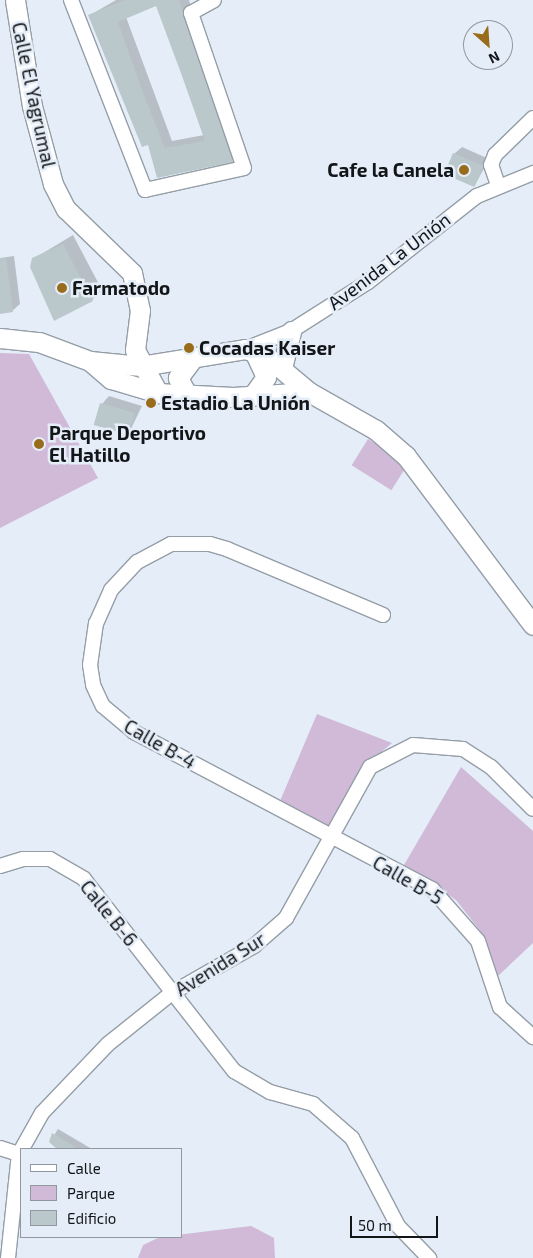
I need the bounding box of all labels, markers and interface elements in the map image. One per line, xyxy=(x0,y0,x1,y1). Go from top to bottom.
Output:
street label: Calle El Yagrumal xyxy=(7,20,61,170)
north arrow xyxy=(463,20,513,70)
text: N xyxy=(486,48,503,68)
place label: Cafe la Canela xyxy=(327,159,454,181)
marker: Cafe la Canela xyxy=(458,164,470,176)
street label: Avenida La Unión xyxy=(323,207,455,315)
place label: Farmatodo xyxy=(72,277,170,299)
marker: Farmatodo xyxy=(56,282,68,294)
place label: Cocadas Kaiser xyxy=(199,337,335,359)
marker: Cocadas Kaiser xyxy=(183,342,195,354)
place label: Estadio La Unión xyxy=(161,392,310,414)
marker: Estadio La Unión xyxy=(145,397,157,409)
place label: Parque Deportivo El Hatillo xyxy=(49,422,206,466)
marker: Parque Deportivo El Hatillo xyxy=(33,438,45,450)
street label: Calle B-4 xyxy=(120,714,200,774)
street label: Calle B-5 xyxy=(369,851,447,909)
street label: Calle B-6 xyxy=(76,875,142,951)
street label: Avenida Sur xyxy=(171,927,269,1001)
legend xyxy=(20,1148,182,1238)
text: Calle xyxy=(67,1159,101,1177)
text: Parque xyxy=(67,1184,115,1202)
scale bar xyxy=(353,1206,440,1238)
text: Edificio xyxy=(67,1209,116,1227)
text: 50 m xyxy=(358,1216,392,1234)

